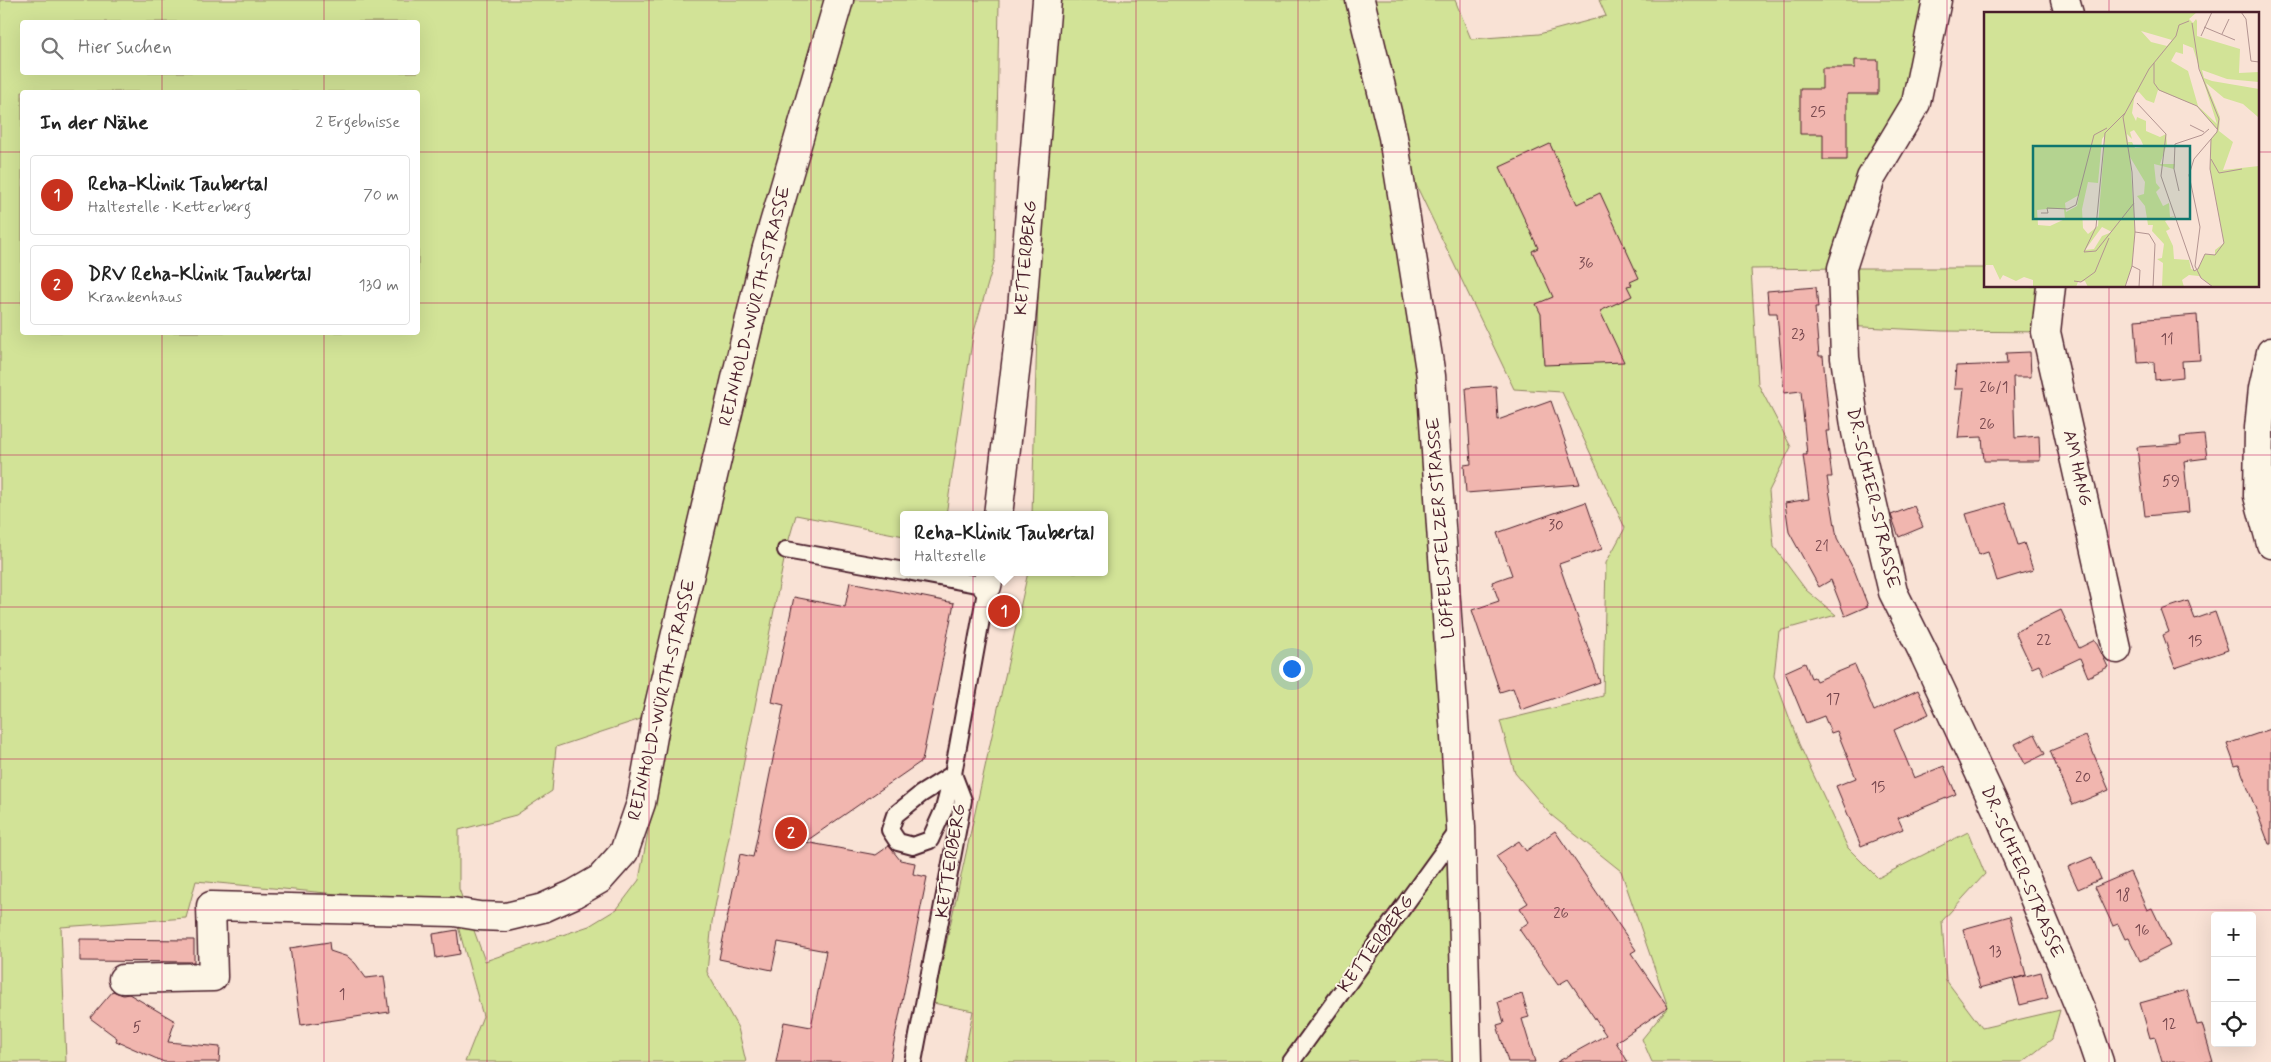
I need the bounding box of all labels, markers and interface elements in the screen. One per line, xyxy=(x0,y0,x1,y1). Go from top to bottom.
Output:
inset map xyxy=(1984,12,2258,288)
search box xyxy=(20,20,420,75)
icon: search xyxy=(38,34,66,62)
text: Hier suchen xyxy=(78,35,172,60)
house number: 25 xyxy=(1810,103,1826,123)
text: In der Nähe xyxy=(40,109,148,137)
text: 2 Ergebnisse xyxy=(315,112,400,133)
text: Reha-Klinik Taubertal xyxy=(88,172,267,197)
street label: REINHOLD-WÜRTH-STRASSE xyxy=(714,183,797,429)
text: 1 xyxy=(53,185,61,206)
text: 70 m xyxy=(363,185,399,206)
text: Haltestelle · Ketterberg xyxy=(88,197,251,218)
street label: KETTERBERG xyxy=(1009,199,1043,316)
house number: 36 xyxy=(1578,254,1594,274)
text: DRV Reha-Klinik Taubertal xyxy=(88,262,311,287)
text: 2 xyxy=(53,275,61,296)
text: 130 m xyxy=(358,275,399,296)
text: Krankenhaus xyxy=(88,287,182,308)
house number: 23 xyxy=(1791,325,1805,345)
house number: 11 xyxy=(2160,330,2174,350)
house number: 26/1 xyxy=(1980,378,2008,398)
street label: DR.-SCHIER-STRASSE xyxy=(1841,405,1906,591)
house number: 26 xyxy=(1979,415,1995,435)
street label: LÖFFELSTELZER STRASSE xyxy=(1421,416,1461,640)
street label: AM HANG xyxy=(2057,428,2097,508)
house number: 59 xyxy=(2162,472,2180,492)
popup xyxy=(900,511,1108,576)
house number: 30 xyxy=(1548,516,1564,536)
text: Reha-Klinik Taubertal xyxy=(914,521,1094,546)
house number: 21 xyxy=(1815,537,1829,557)
text: Haltestelle xyxy=(914,546,986,567)
street label: REINHOLD-WÜRTH-STRASSE xyxy=(623,577,701,823)
pin: 1 xyxy=(988,592,1020,630)
house number: 22 xyxy=(2036,631,2052,651)
house number: 15 xyxy=(2188,632,2202,652)
your location xyxy=(1279,656,1305,682)
house number: 17 xyxy=(1826,690,1841,710)
house number: 20 xyxy=(2075,768,2091,788)
house number: 15 xyxy=(1871,778,1885,798)
street label: DR.-SCHIER-STRASSE xyxy=(1975,782,2069,962)
street label: KETTERBERG xyxy=(930,802,972,920)
pin: 2 xyxy=(775,814,807,852)
house number: 18 xyxy=(2116,886,2130,906)
street label: KETTERBERG xyxy=(1332,890,1420,998)
house number: 26 xyxy=(1553,904,1569,924)
map controls xyxy=(2211,912,2256,1047)
button: + xyxy=(2211,912,2256,957)
house number: 16 xyxy=(2134,921,2150,941)
house number: 13 xyxy=(1988,942,2002,962)
button: − xyxy=(2211,957,2256,1002)
house number: 1 xyxy=(339,985,345,1005)
button: locate xyxy=(2211,1002,2256,1047)
house number: 12 xyxy=(2162,1015,2176,1035)
house number: 5 xyxy=(132,1018,142,1038)

